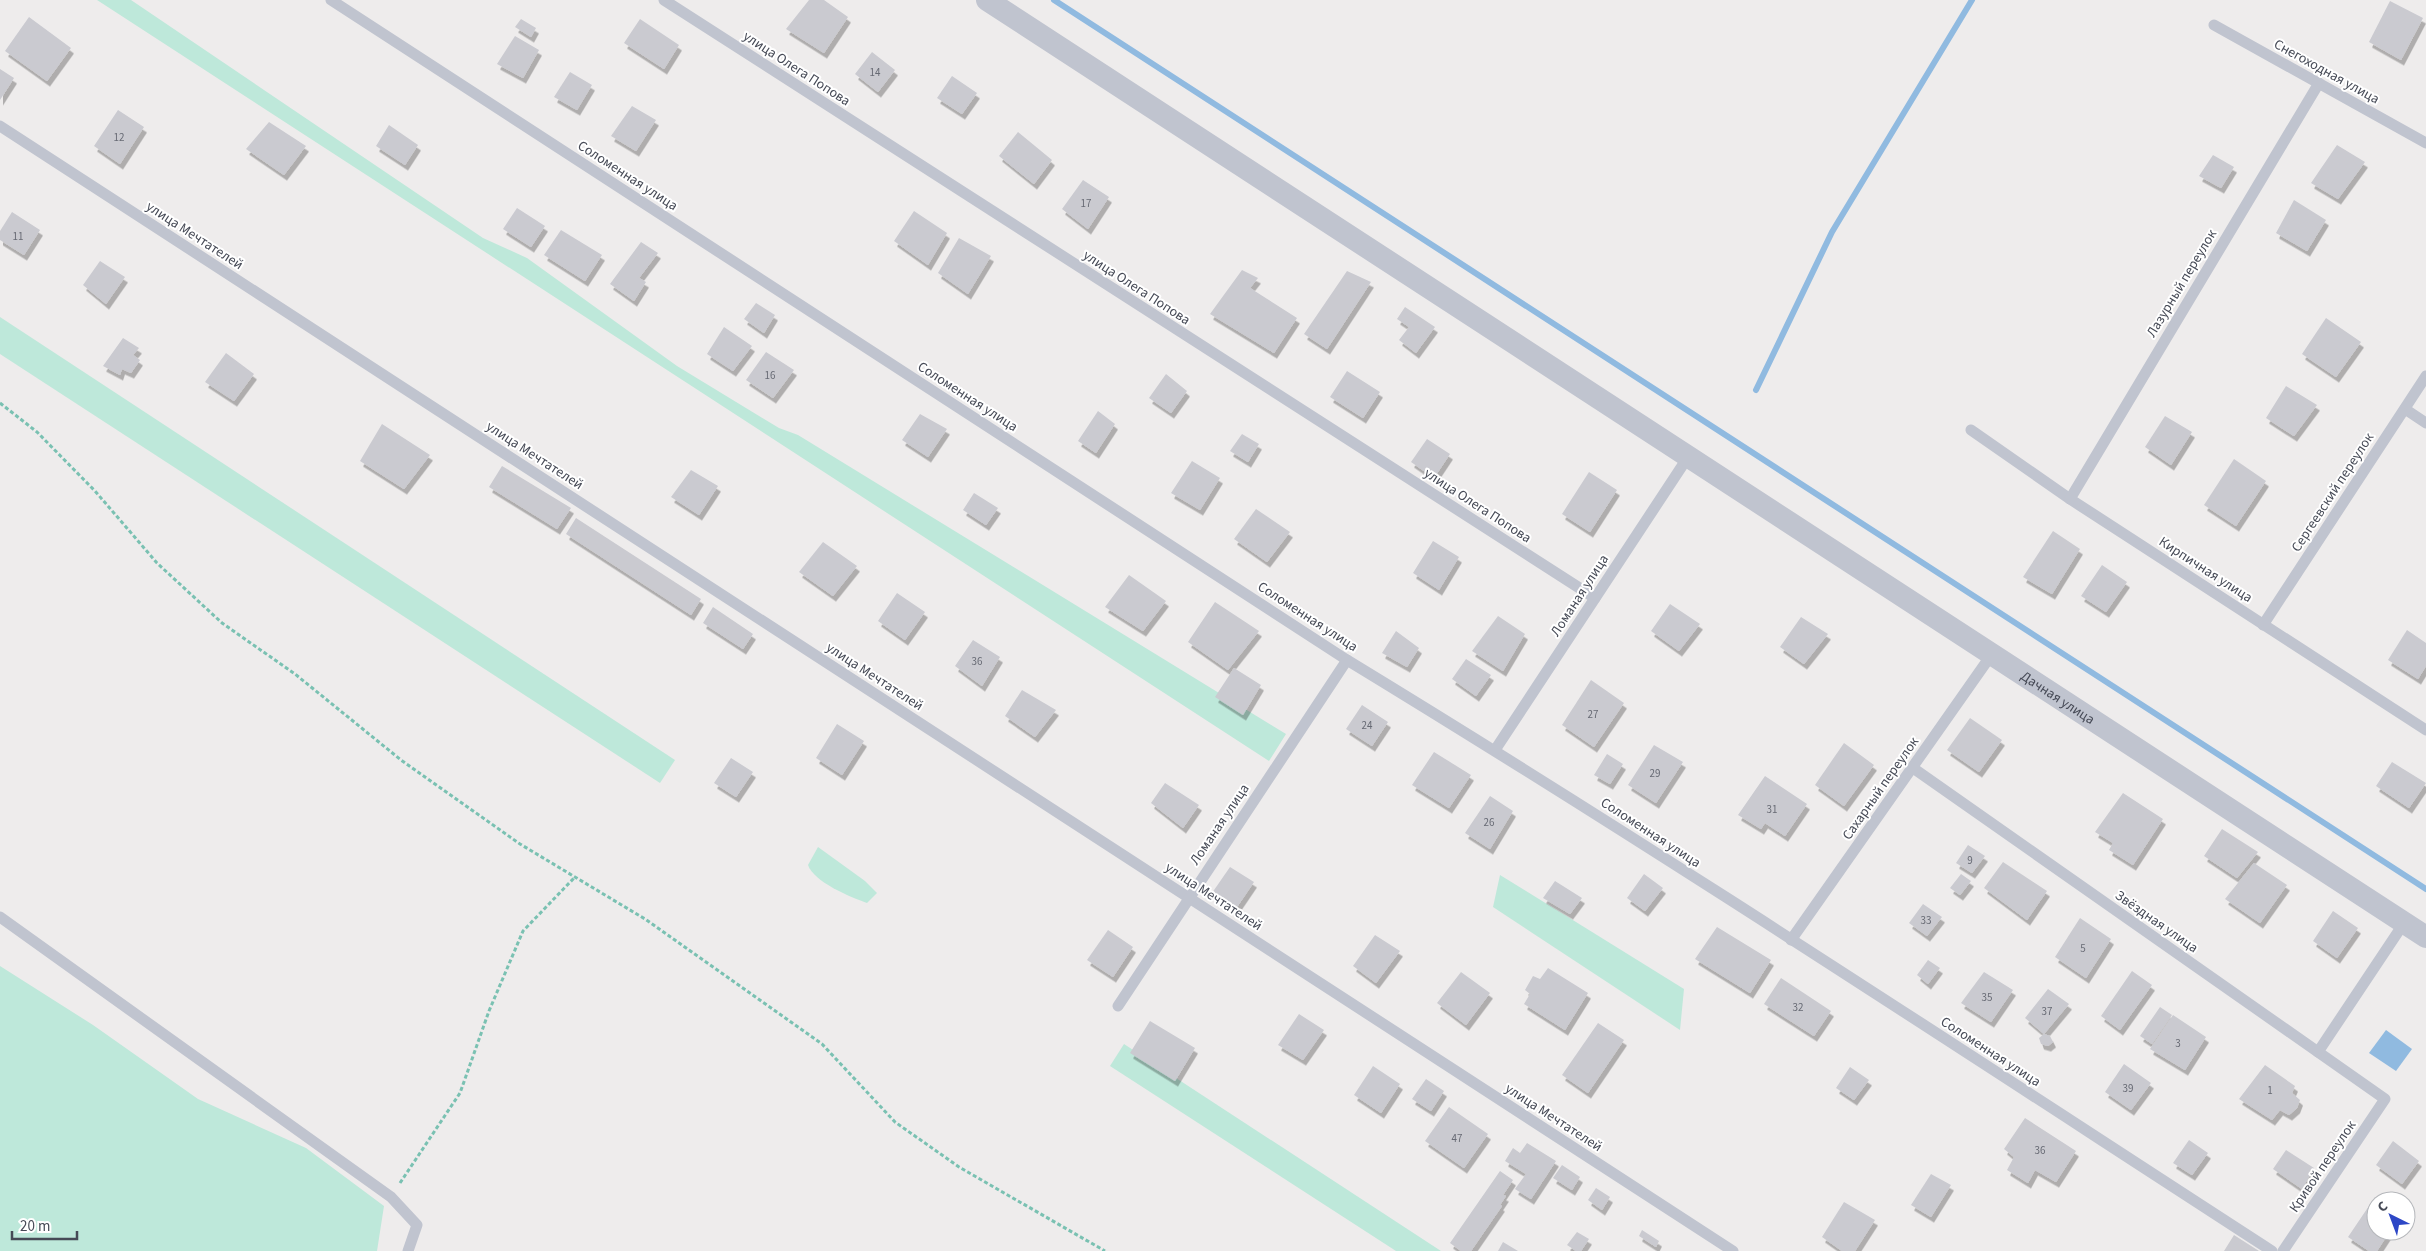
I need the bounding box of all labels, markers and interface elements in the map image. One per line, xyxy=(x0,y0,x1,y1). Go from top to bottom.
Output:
street label: улица Олега Попова xyxy=(739,27,854,111)
street label: Снегоходная улица xyxy=(2270,35,2383,109)
house number: 14 xyxy=(870,65,881,80)
house number: 12 xyxy=(114,130,124,145)
street label: Соломенная улица xyxy=(573,136,682,216)
house number: 17 xyxy=(1081,196,1091,211)
street label: улица Мечтателей xyxy=(142,197,247,275)
street label: Лазурный переулок xyxy=(2142,226,2222,341)
house number: 11 xyxy=(13,229,23,244)
street label: улица Олега Попова xyxy=(1079,246,1194,330)
street label: Соломенная улица xyxy=(913,357,1022,437)
house number: 16 xyxy=(765,368,776,383)
street label: улица Мечтателей xyxy=(482,417,587,495)
street label: Сергеевский переулок xyxy=(2287,429,2379,556)
street label: улица Олега Попова xyxy=(1420,464,1535,548)
street label: Кирпичная улица xyxy=(2155,532,2256,608)
street label: Ломаная улица xyxy=(1546,551,1614,640)
street label: Соломенная улица xyxy=(1253,577,1362,657)
street label: улица Мечтателей xyxy=(822,638,927,716)
house number: 36 xyxy=(972,654,983,669)
street label: Дачная улица xyxy=(2016,667,2098,730)
house number: 27 xyxy=(1588,707,1598,722)
house number: 24 xyxy=(1362,718,1373,733)
street label: Сахарный переулок xyxy=(1838,733,1924,844)
house number: 29 xyxy=(1650,766,1660,781)
street label: Ломаная улица xyxy=(1185,780,1254,869)
street label: Соломенная улица xyxy=(1596,793,1705,873)
house number: 31 xyxy=(1767,802,1777,817)
house number: 26 xyxy=(1484,815,1495,830)
house number: 9 xyxy=(1967,853,1973,868)
street label: улица Мечтателей xyxy=(1161,858,1266,936)
street label: Звёздная улица xyxy=(2111,886,2202,958)
house number: 33 xyxy=(1921,913,1931,928)
house number: 5 xyxy=(2080,941,2086,956)
house number: 35 xyxy=(1982,990,1992,1005)
house number: 32 xyxy=(1793,1000,1803,1015)
house number: 37 xyxy=(2042,1004,2052,1019)
street label: Соломенная улица xyxy=(1936,1012,2045,1092)
house number: 3 xyxy=(2175,1036,2181,1051)
street label: улица Мечтателей xyxy=(1501,1079,1606,1157)
house number: 39 xyxy=(2123,1081,2133,1096)
house number: 1 xyxy=(2267,1083,2273,1098)
street label: Кривой переулок xyxy=(2285,1117,2361,1217)
house number: 47 xyxy=(1452,1131,1462,1146)
house number: 36 xyxy=(2035,1143,2046,1158)
north arrow xyxy=(2366,1191,2416,1241)
text: С xyxy=(2373,1197,2393,1217)
scale bar xyxy=(12,1208,78,1240)
text: 20 m xyxy=(20,1216,50,1237)

